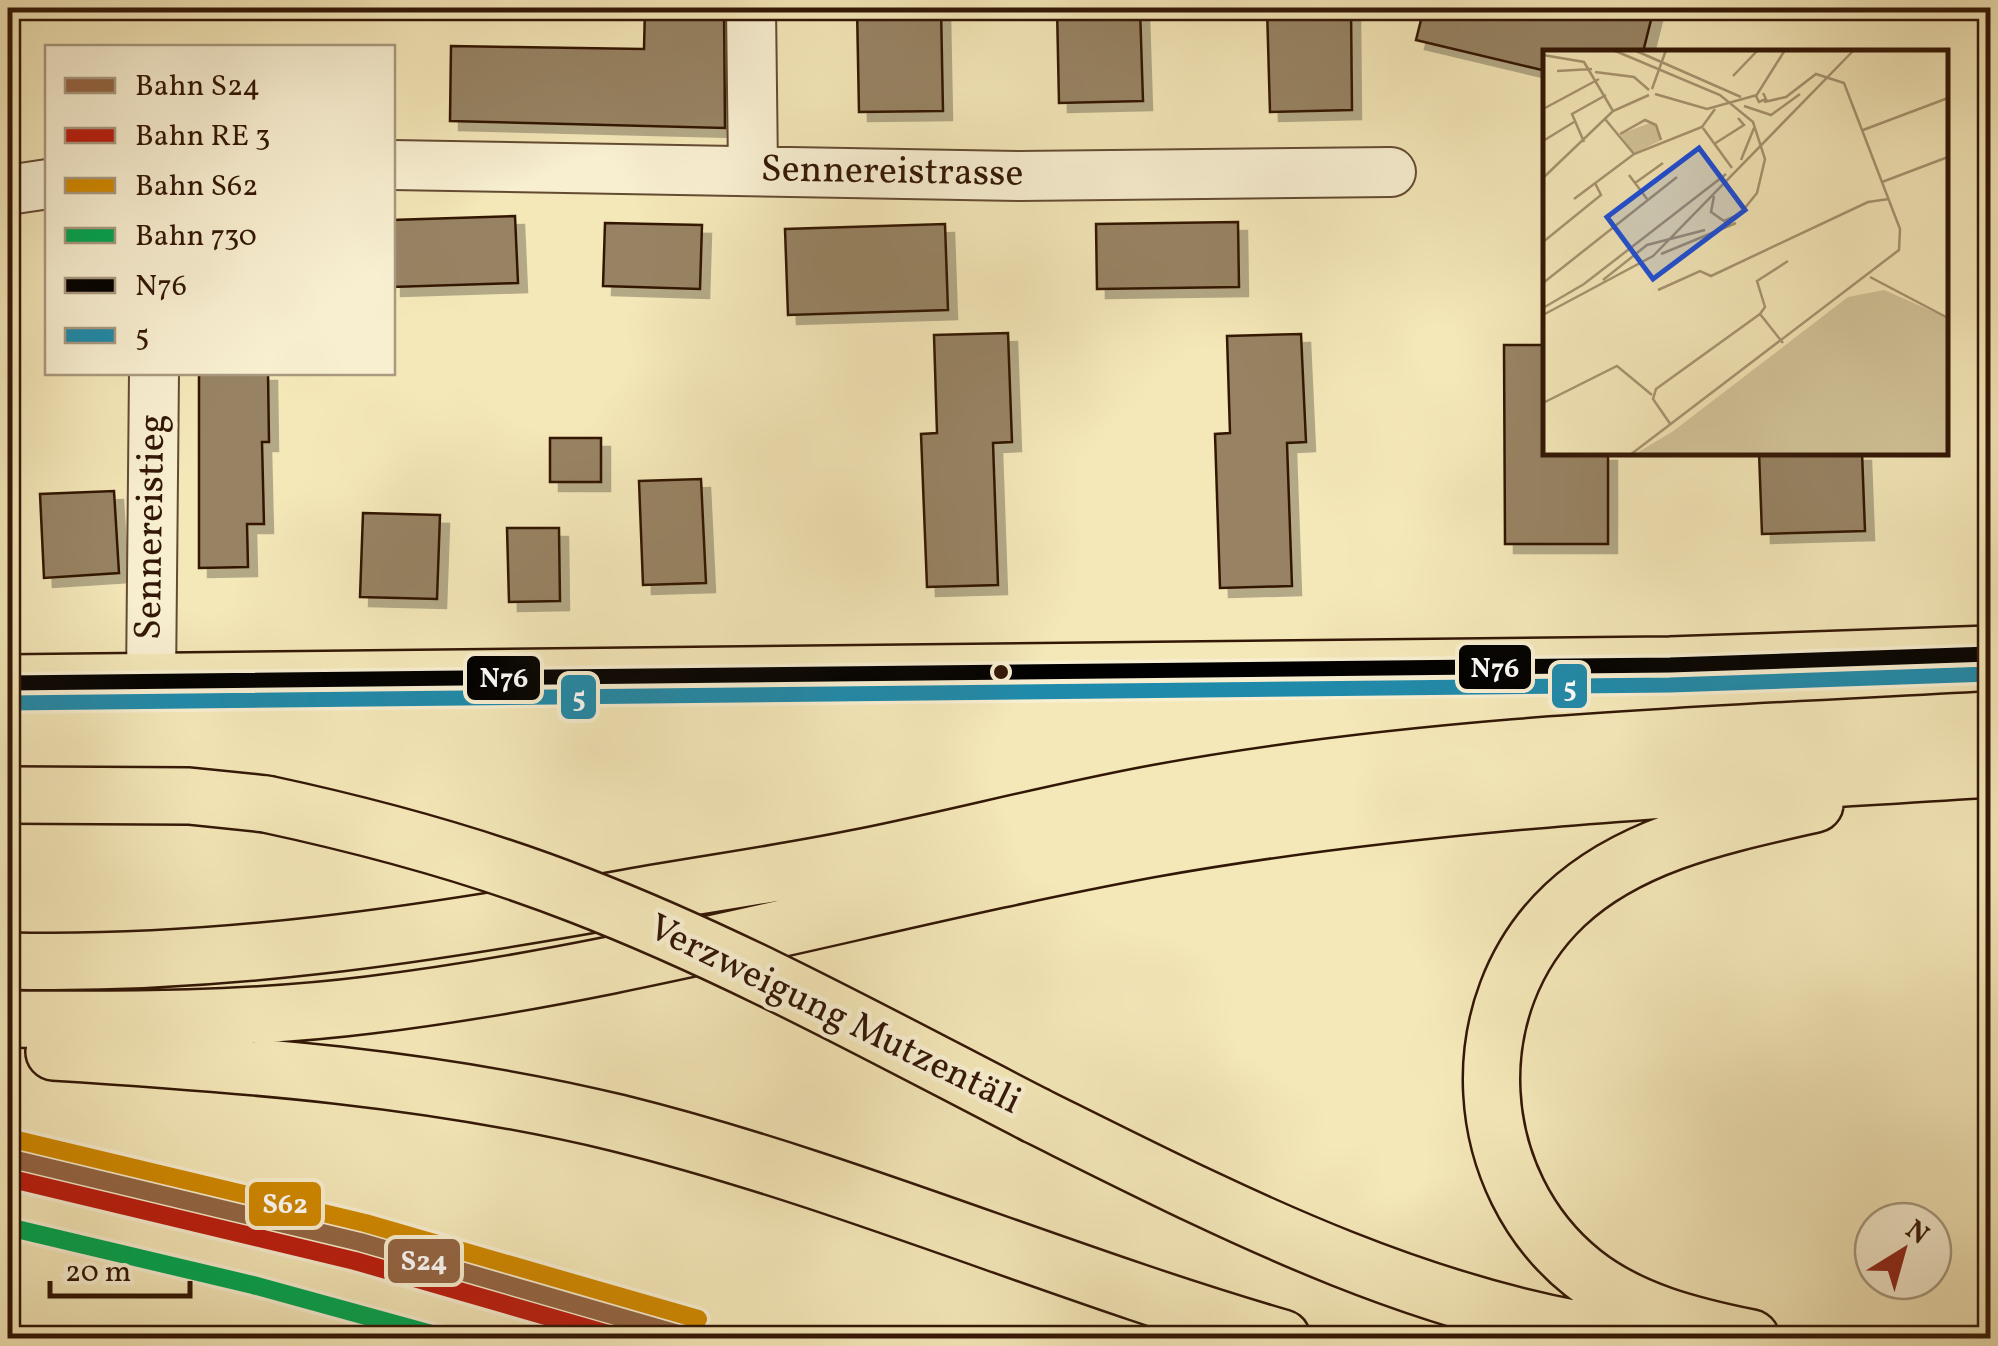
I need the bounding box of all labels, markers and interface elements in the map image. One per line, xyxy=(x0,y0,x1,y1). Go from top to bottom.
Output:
legend xyxy=(45,45,395,375)
inset map xyxy=(1543,50,1948,455)
text: Bahn S24 xyxy=(135,66,260,108)
text: Bahn RE 3 xyxy=(135,116,270,158)
street label: Sennereistrasse xyxy=(760,144,1024,202)
text: Bahn S62 xyxy=(135,166,258,208)
text: Bahn 730 xyxy=(135,216,257,258)
text: N76 xyxy=(135,266,187,308)
text: 5 xyxy=(135,316,149,358)
street label: Sennereistieg xyxy=(124,413,180,641)
line badge: N76 xyxy=(1457,643,1533,691)
text: N76 xyxy=(1471,650,1519,689)
line badge: N76 xyxy=(465,654,542,702)
text: N76 xyxy=(480,660,528,699)
unlabelled marker xyxy=(991,662,1011,682)
line badge: 5 xyxy=(1550,662,1589,710)
text: 5 xyxy=(1563,669,1577,708)
line badge: 5 xyxy=(559,673,598,721)
text: 5 xyxy=(572,679,586,718)
street label: Verzweigung Mutzentäli xyxy=(639,903,1029,1129)
line badge: S62 xyxy=(247,1180,323,1228)
text: S62 xyxy=(262,1186,308,1225)
north arrow xyxy=(1853,1201,1953,1301)
text: N xyxy=(1897,1211,1936,1255)
scale bar xyxy=(50,1236,190,1298)
line badge: S24 xyxy=(386,1237,462,1285)
text: S24 xyxy=(401,1243,447,1282)
text: 20 m xyxy=(65,1252,131,1294)

